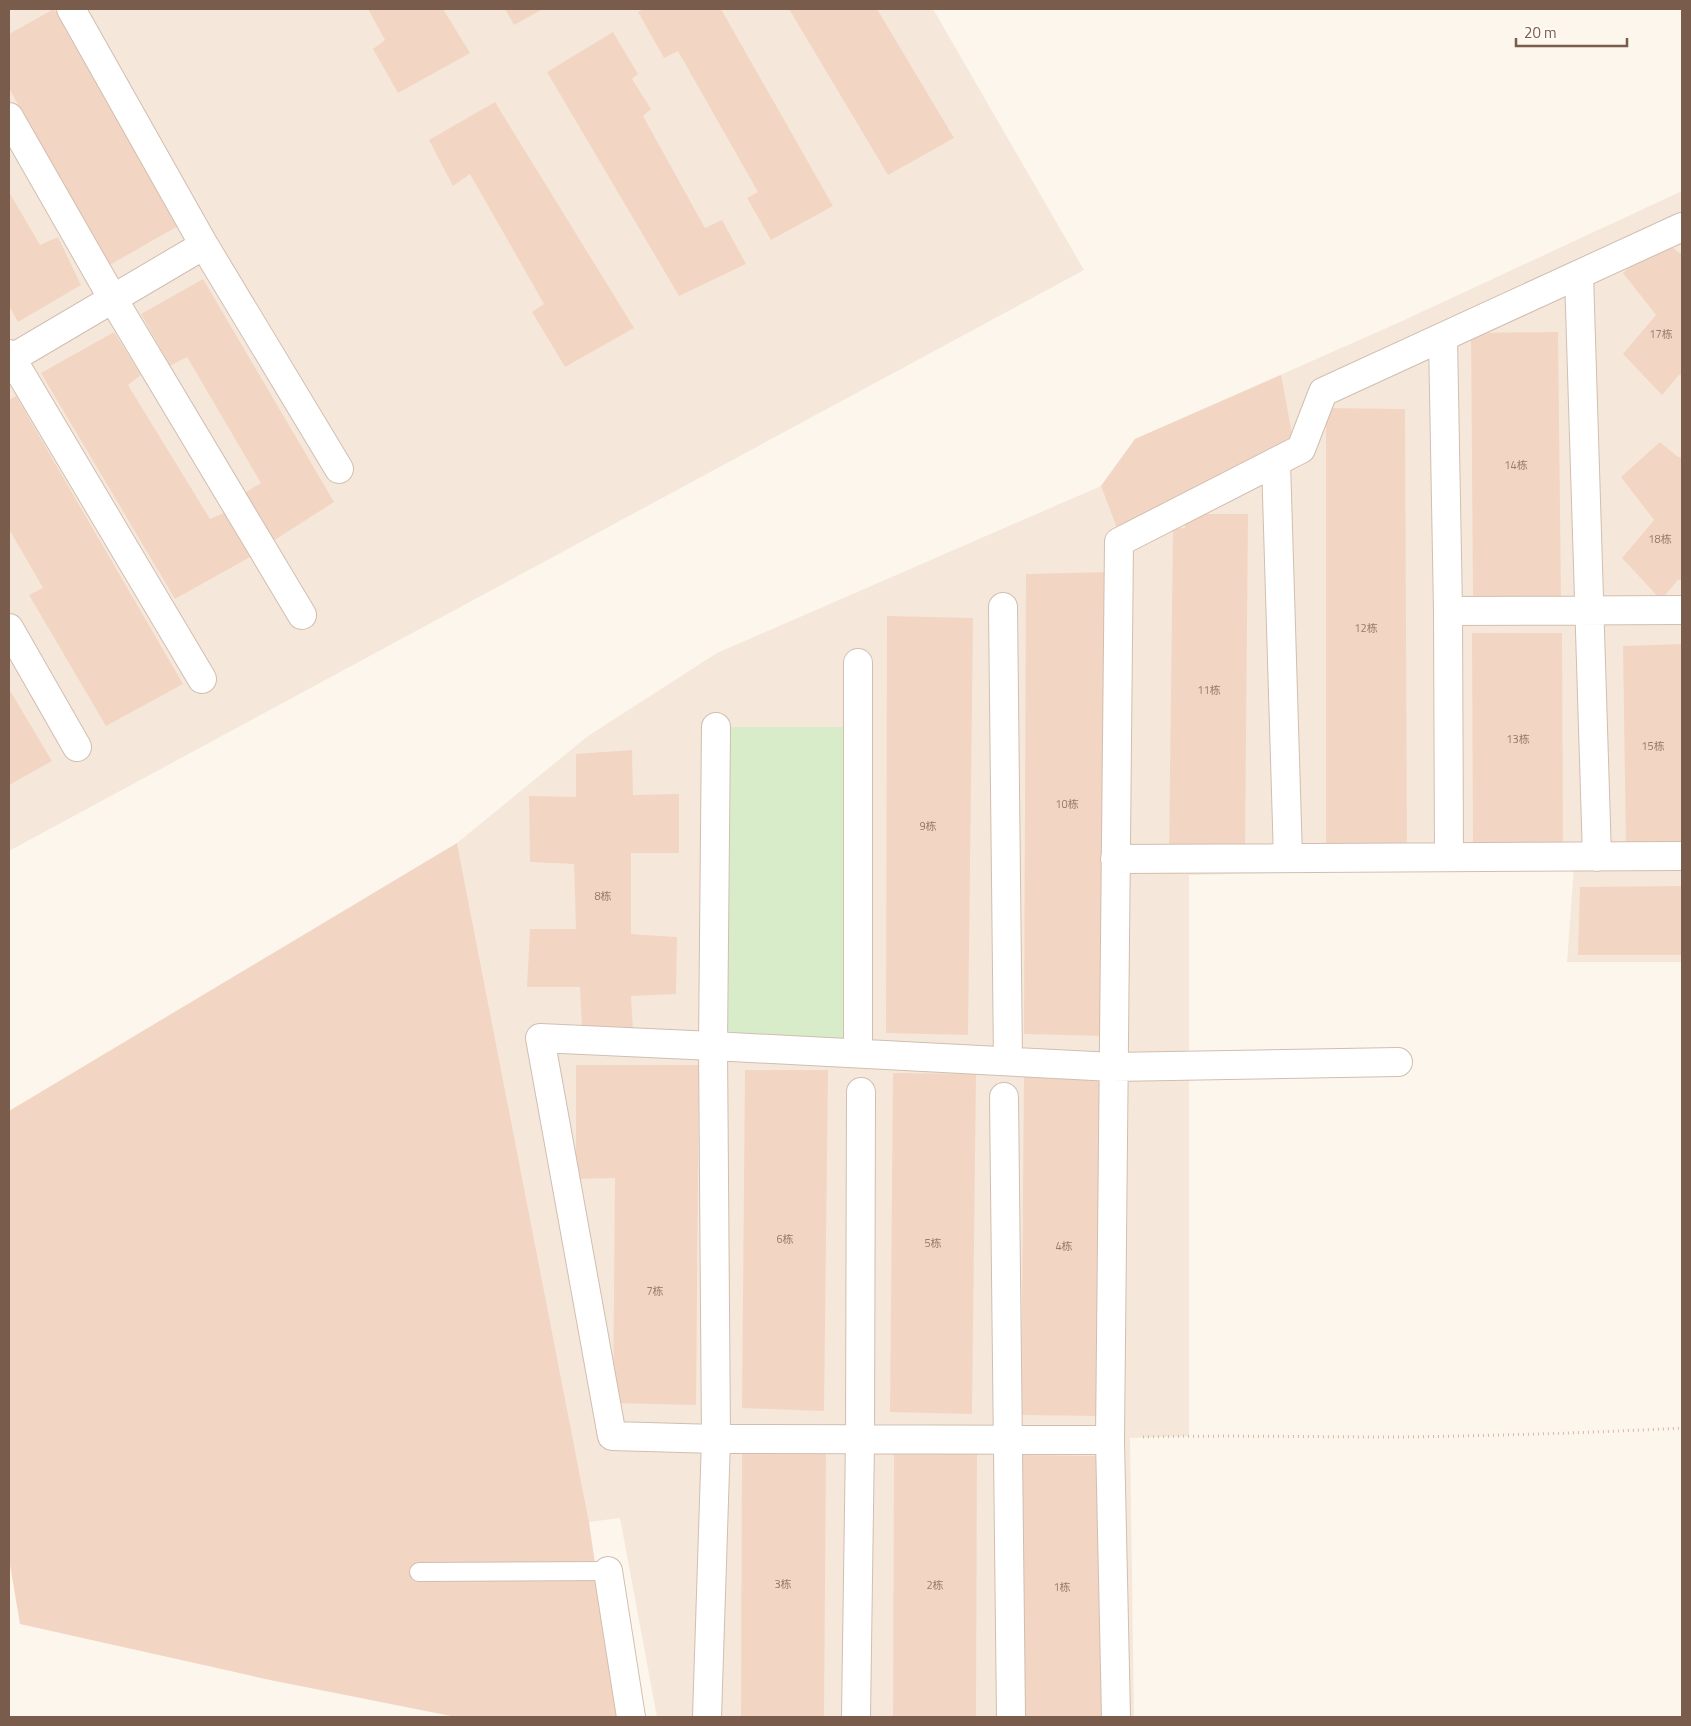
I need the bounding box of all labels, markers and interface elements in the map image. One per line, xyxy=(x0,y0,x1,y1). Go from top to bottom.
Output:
scale bar xyxy=(1516,15,1627,47)
text: 20 m xyxy=(1524,21,1557,44)
house number: 17栋 xyxy=(1649,326,1673,342)
house number: 14栋 xyxy=(1504,457,1528,473)
house number: 18栋 xyxy=(1648,531,1672,547)
house number: 12栋 xyxy=(1354,620,1378,636)
house number: 11栋 xyxy=(1197,682,1221,698)
house number: 13栋 xyxy=(1506,731,1530,747)
house number: 15栋 xyxy=(1641,738,1665,754)
house number: 10栋 xyxy=(1055,796,1079,812)
house number: 9栋 xyxy=(919,818,937,834)
house number: 8栋 xyxy=(594,888,612,904)
house number: 6栋 xyxy=(776,1231,794,1247)
house number: 5栋 xyxy=(924,1235,942,1251)
house number: 4栋 xyxy=(1055,1238,1073,1254)
house number: 7栋 xyxy=(646,1283,664,1299)
house number: 3栋 xyxy=(774,1576,792,1592)
house number: 2栋 xyxy=(926,1577,944,1593)
house number: 1栋 xyxy=(1053,1579,1071,1595)

